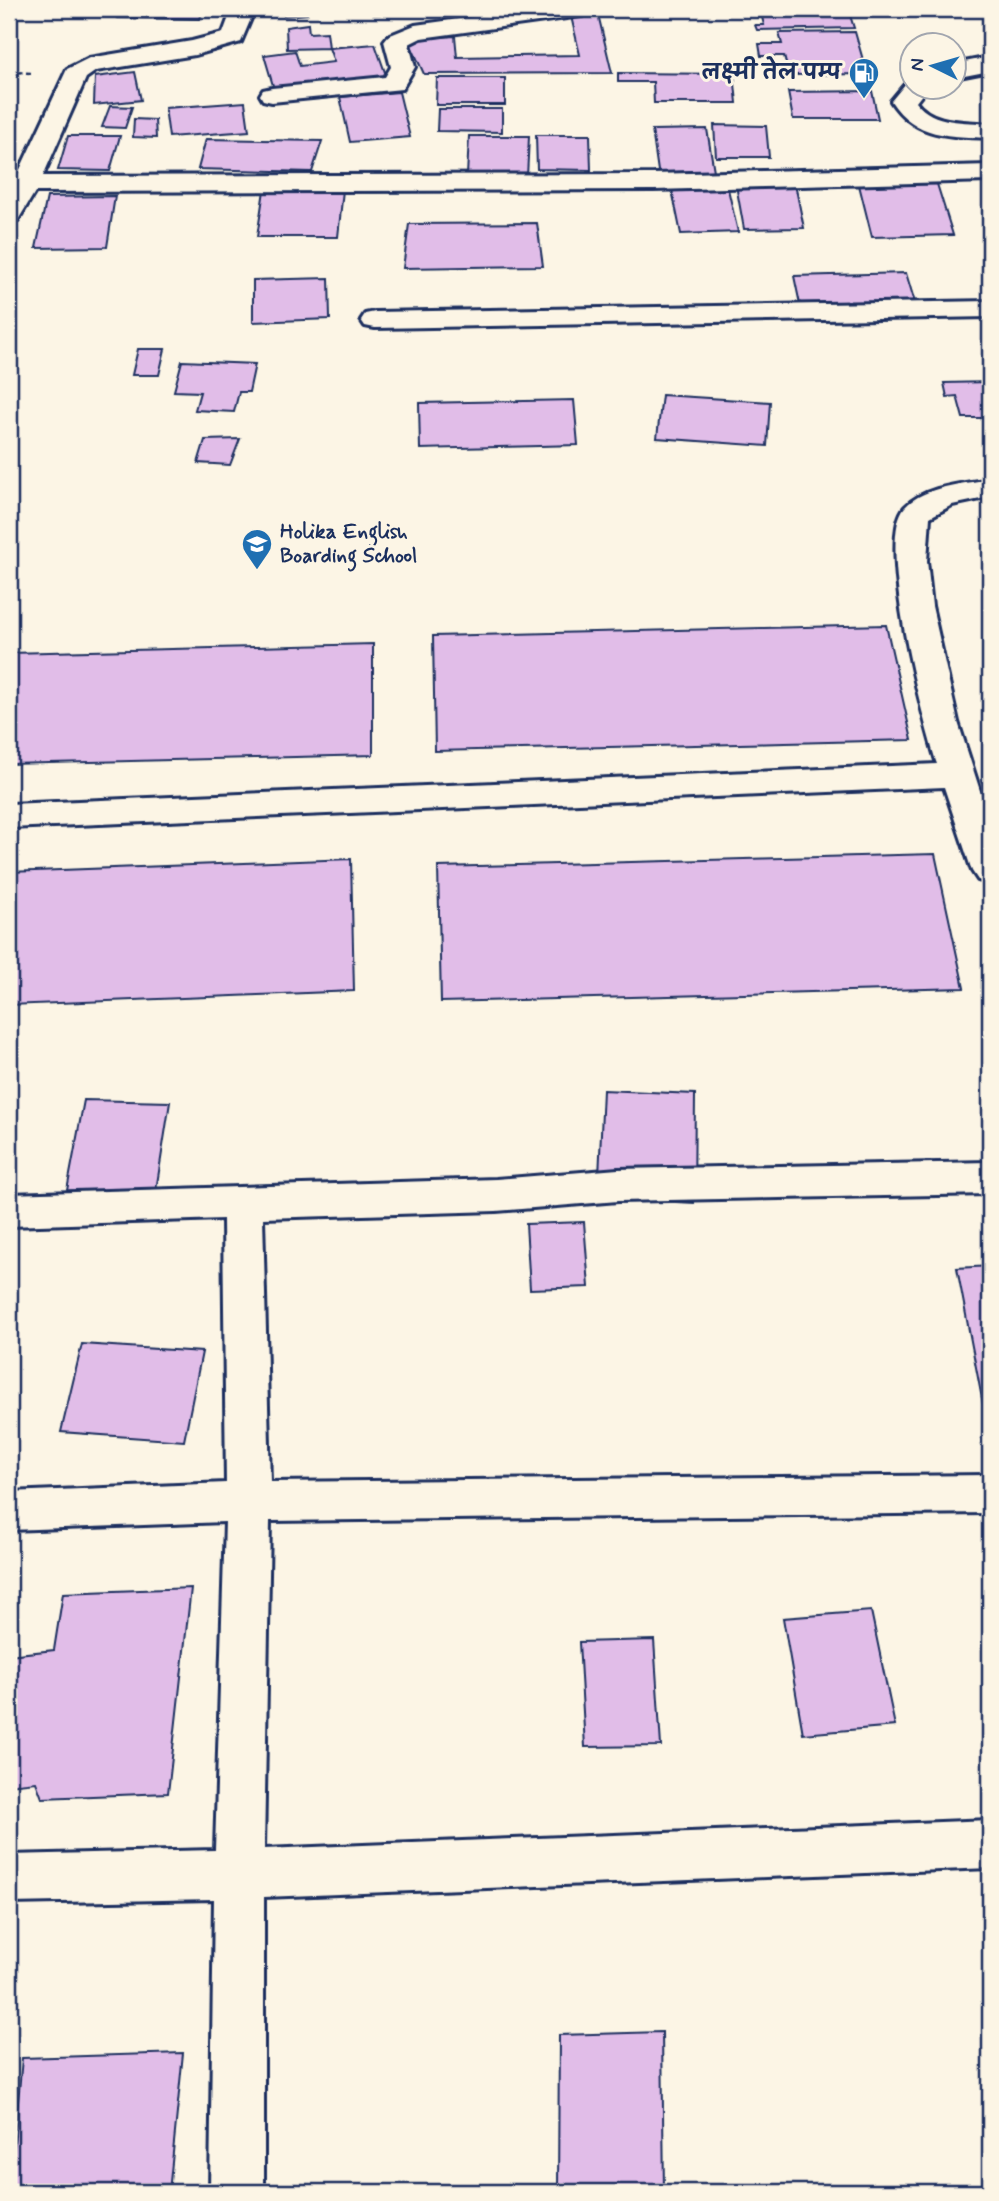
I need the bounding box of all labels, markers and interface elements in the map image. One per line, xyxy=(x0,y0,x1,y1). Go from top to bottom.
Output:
north arrow xyxy=(898,32,968,102)
place label: लक्ष्मी तेल पम्प xyxy=(701,56,843,87)
fuel station icon: लक्ष्मी तेल पम्प xyxy=(847,56,881,100)
text: N xyxy=(905,57,931,72)
place label: Holika English Boarding School xyxy=(280,518,417,572)
school or university icon: Holika English Boarding School xyxy=(240,527,274,571)

